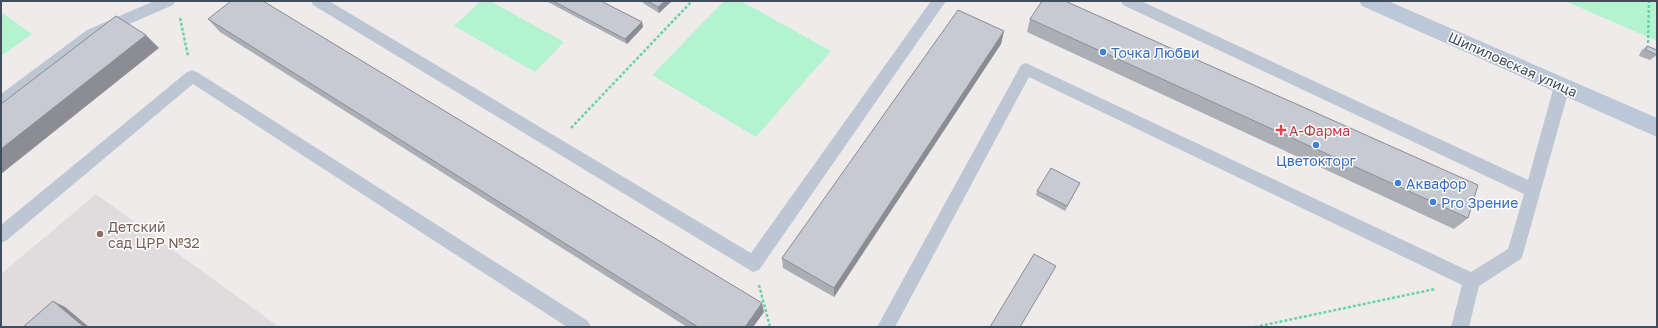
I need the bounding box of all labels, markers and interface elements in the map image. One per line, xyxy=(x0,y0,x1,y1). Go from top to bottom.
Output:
street label: Шипиловская улица xyxy=(1446,28,1580,100)
place label: Точка Любви xyxy=(1111,44,1200,61)
marker: Точка Любви xyxy=(1098,47,1108,57)
place label: А-Фарма xyxy=(1289,122,1350,139)
marker: А-Фарма xyxy=(1276,125,1286,135)
marker: Цветокторг xyxy=(1311,140,1321,150)
place label: Цветокторг xyxy=(1276,152,1357,169)
place label: Аквафор xyxy=(1406,175,1467,192)
marker: Аквафор xyxy=(1393,178,1403,188)
place label: Pro Зрение xyxy=(1441,194,1518,211)
marker: Pro Зрение xyxy=(1428,197,1438,207)
place label: Детский сад ЦРР №32 xyxy=(108,218,200,251)
marker: Детский сад ЦРР №32 xyxy=(95,229,105,239)

